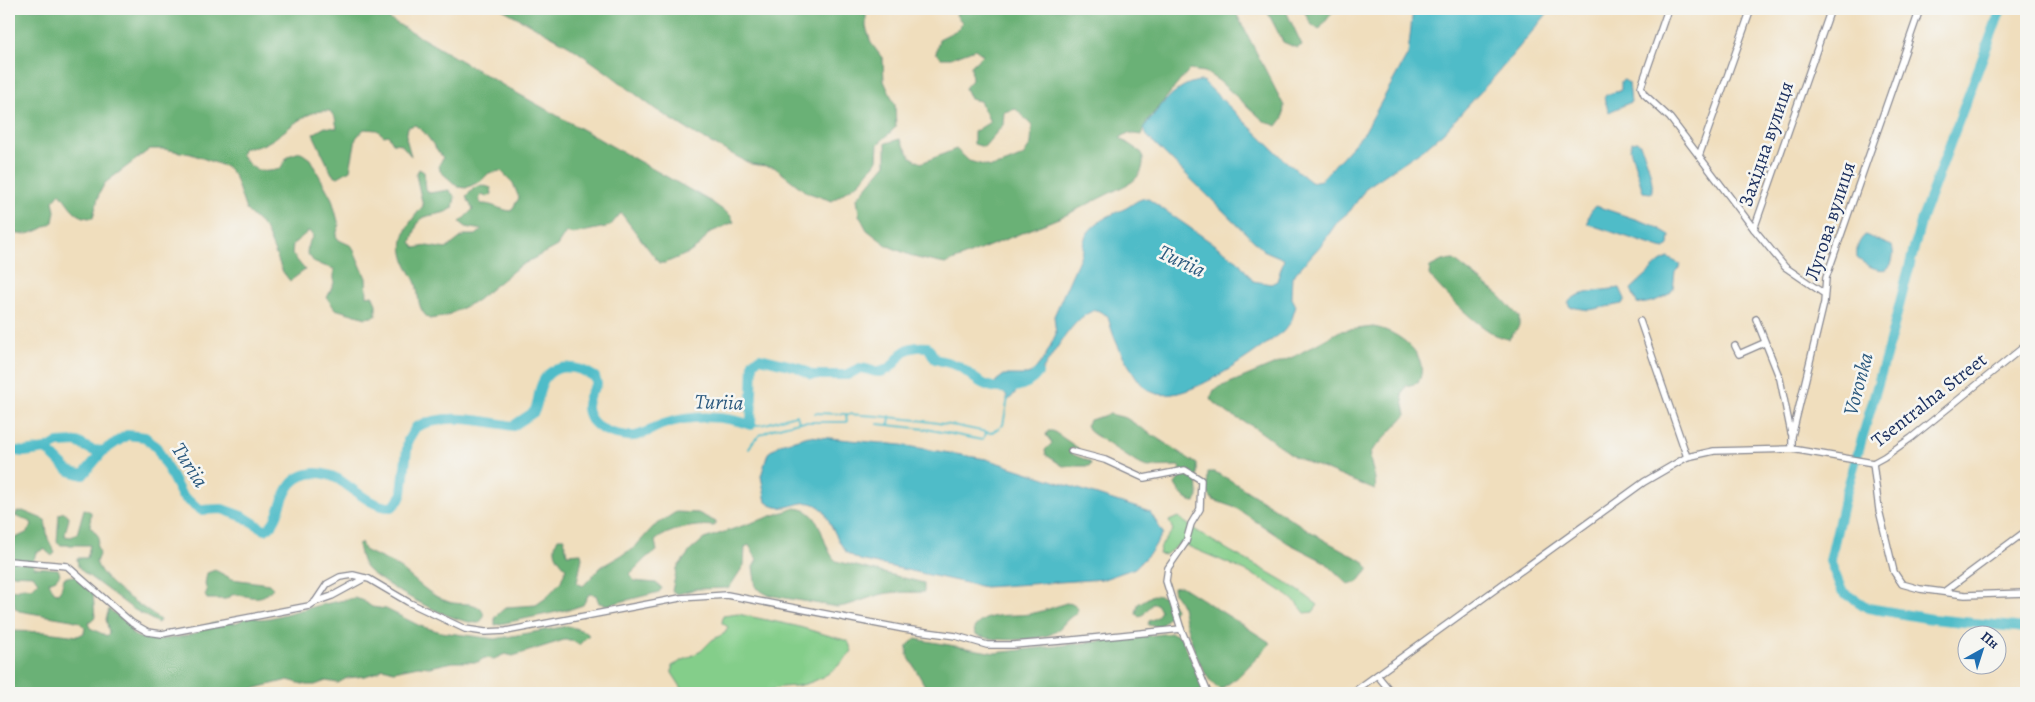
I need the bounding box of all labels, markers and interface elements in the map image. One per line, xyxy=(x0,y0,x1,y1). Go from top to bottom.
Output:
street label: Західна вулиця xyxy=(1732,78,1800,210)
street label: Лугова вулиця xyxy=(1798,158,1862,284)
water label: Turiia xyxy=(1154,238,1210,284)
street label: Tsentralna Street xyxy=(1866,346,1993,454)
water label: Voronka xyxy=(1836,349,1880,418)
water label: Turiia xyxy=(694,387,744,417)
water label: Turiia xyxy=(165,437,215,493)
north arrow xyxy=(1958,624,2008,674)
text: Пн xyxy=(1977,627,2003,653)

